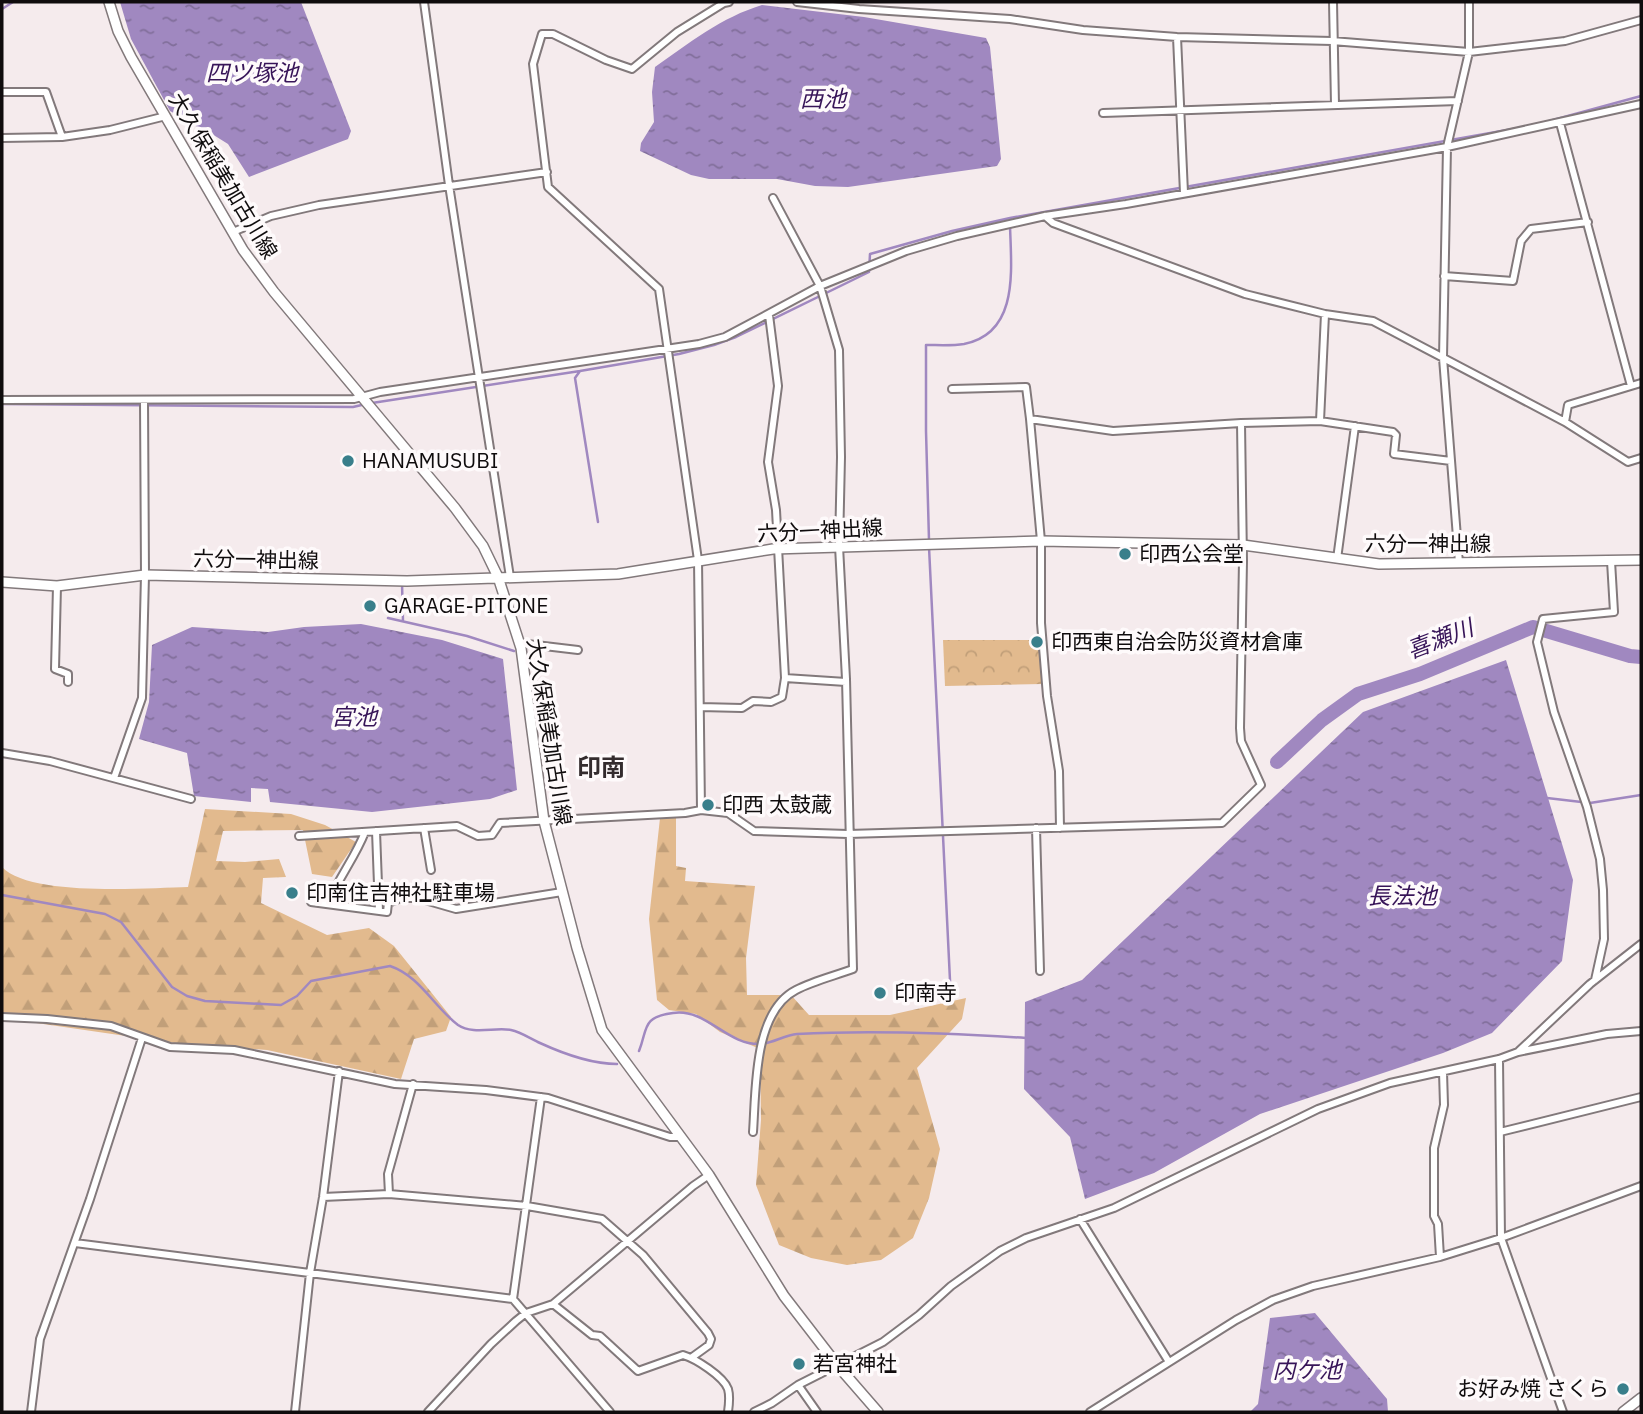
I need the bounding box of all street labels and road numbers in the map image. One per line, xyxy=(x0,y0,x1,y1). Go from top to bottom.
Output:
street label: 大久保稲美加古川線 xyxy=(163,87,285,264)
street label: 六分一神出線 xyxy=(756,513,884,547)
street label: 六分一神出線 xyxy=(1365,529,1491,557)
street label: 六分一神出線 xyxy=(193,544,319,574)
street label: 大久保稲美加古川線 xyxy=(521,636,579,827)

